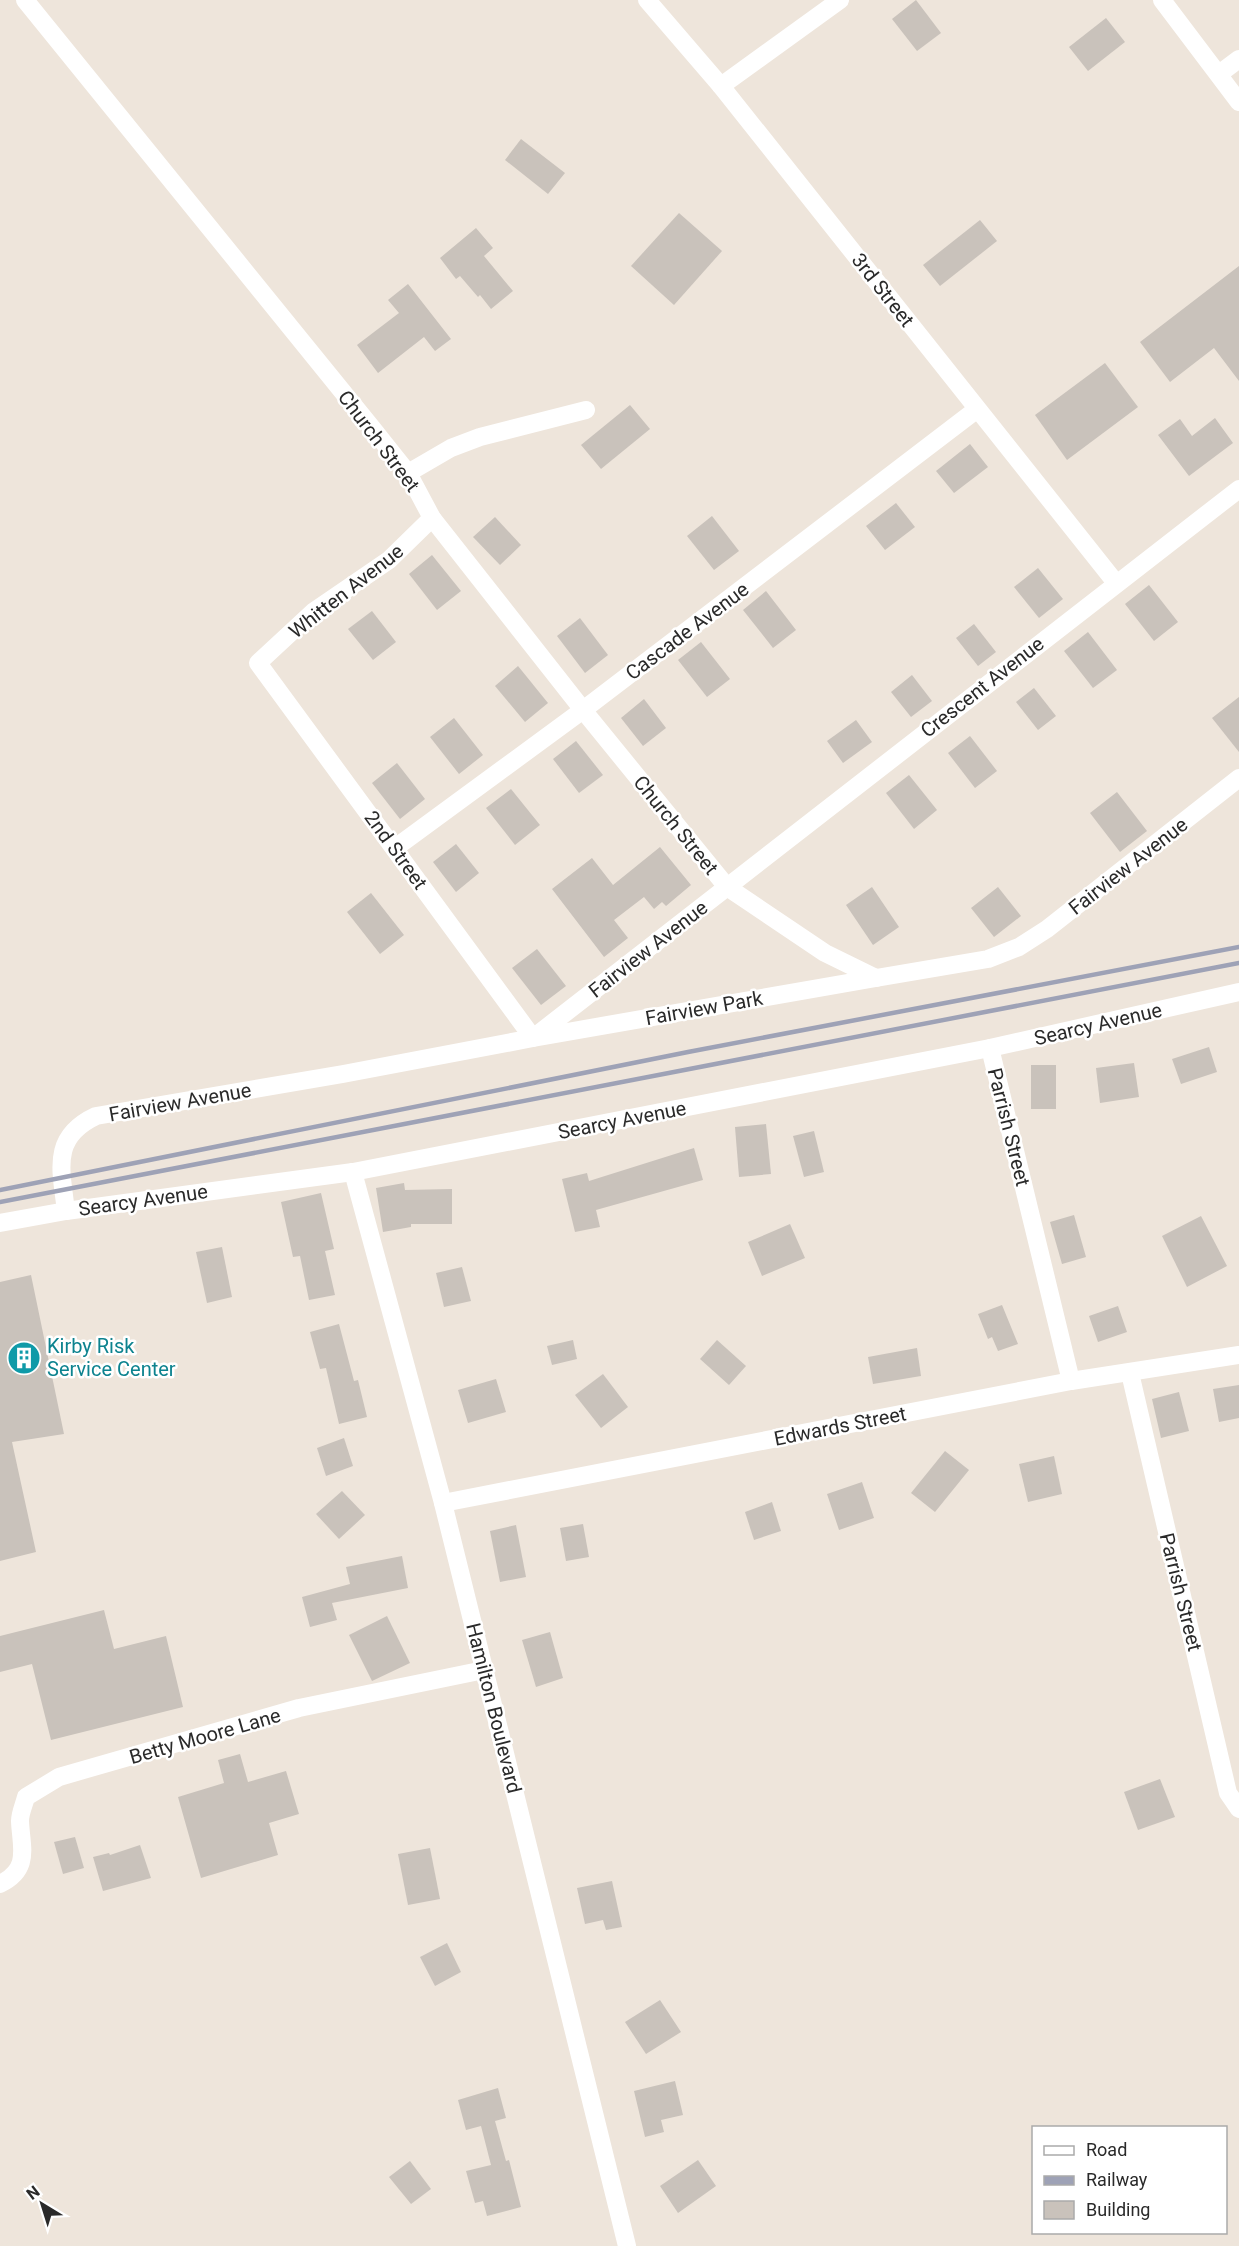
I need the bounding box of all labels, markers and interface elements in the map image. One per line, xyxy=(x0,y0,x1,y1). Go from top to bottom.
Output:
street label: 3rd Street xyxy=(847,248,919,332)
street label: Church Street xyxy=(333,386,425,496)
street label: Whitten Avenue xyxy=(284,539,408,643)
street label: Cascade Avenue xyxy=(621,577,753,685)
street label: Crescent Avenue xyxy=(916,632,1048,742)
street label: Church Street xyxy=(629,770,723,880)
street label: 2nd Street xyxy=(359,806,433,894)
street label: Fairview Avenue xyxy=(1064,812,1192,920)
street label: Fairview Avenue xyxy=(584,895,712,1003)
street label: Fairview Park xyxy=(643,986,765,1030)
street label: Searcy Avenue xyxy=(1032,998,1164,1050)
street label: Parrish Street xyxy=(983,1065,1035,1189)
street label: Fairview Avenue xyxy=(107,1078,253,1126)
street label: Searcy Avenue xyxy=(556,1096,688,1144)
street label: Searcy Avenue xyxy=(77,1179,209,1221)
place label: Kirby Risk Service Center xyxy=(47,1334,176,1381)
building icon: Kirby Risk Service Center xyxy=(6,1340,42,1376)
street label: Edwards Street xyxy=(772,1401,908,1451)
street label: Parrish Street xyxy=(1155,1530,1207,1654)
street label: Hamilton Boulevard xyxy=(461,1620,527,1796)
street label: Betty Moore Lane xyxy=(127,1703,283,1769)
legend xyxy=(1032,2126,1227,2234)
text: Road xyxy=(1086,2139,1127,2160)
text: Railway xyxy=(1086,2169,1148,2190)
north arrow xyxy=(12,2174,72,2234)
text: N xyxy=(23,2182,43,2204)
text: Building xyxy=(1086,2199,1150,2220)

